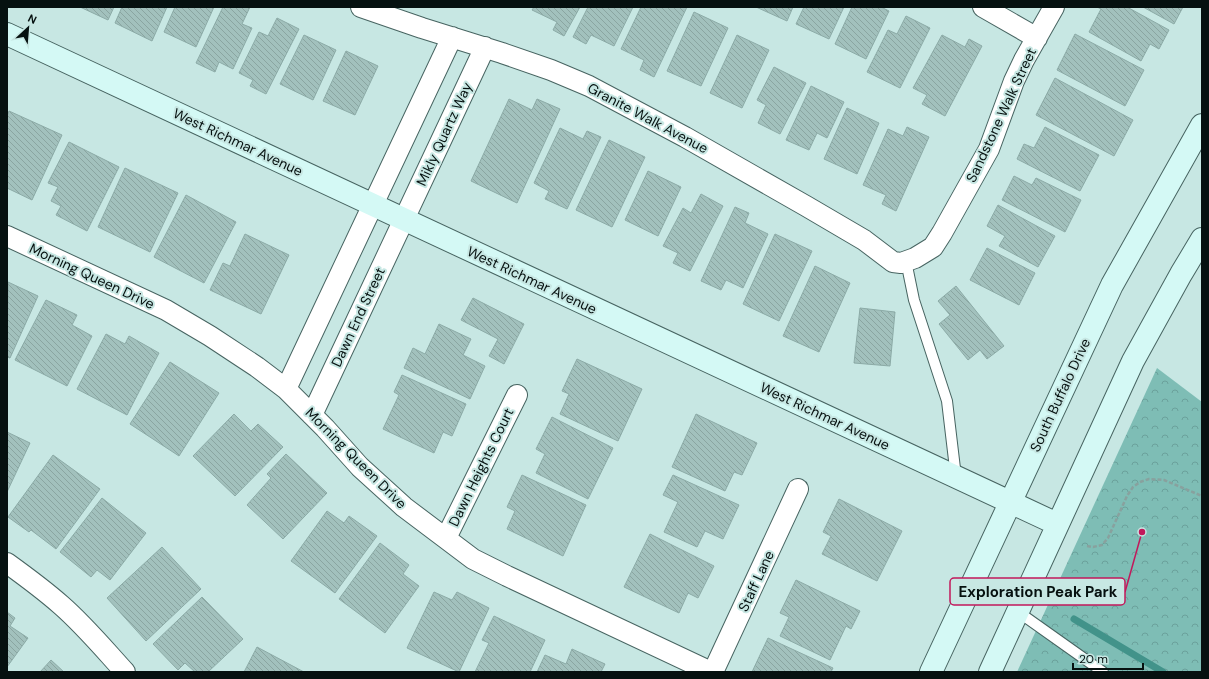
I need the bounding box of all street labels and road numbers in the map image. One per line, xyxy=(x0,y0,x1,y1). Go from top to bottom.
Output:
street label: Sandstone Walk Street xyxy=(962,45,1040,185)
street label: Mikly Quartz Way xyxy=(412,79,476,189)
street label: Granite Walk Avenue xyxy=(585,79,711,157)
street label: West Richmar Avenue xyxy=(170,104,306,180)
street label: Morning Queen Drive xyxy=(27,239,157,313)
street label: West Richmar Avenue xyxy=(464,242,600,318)
street label: Dawn End Street xyxy=(327,264,389,370)
street label: South Buffalo Drive xyxy=(1026,335,1094,455)
street label: West Richmar Avenue xyxy=(757,378,893,454)
street label: Morning Queen Drive xyxy=(302,404,410,512)
street label: Dawn Heights Court xyxy=(445,405,517,529)
street label: Staff Lane xyxy=(734,547,778,614)

